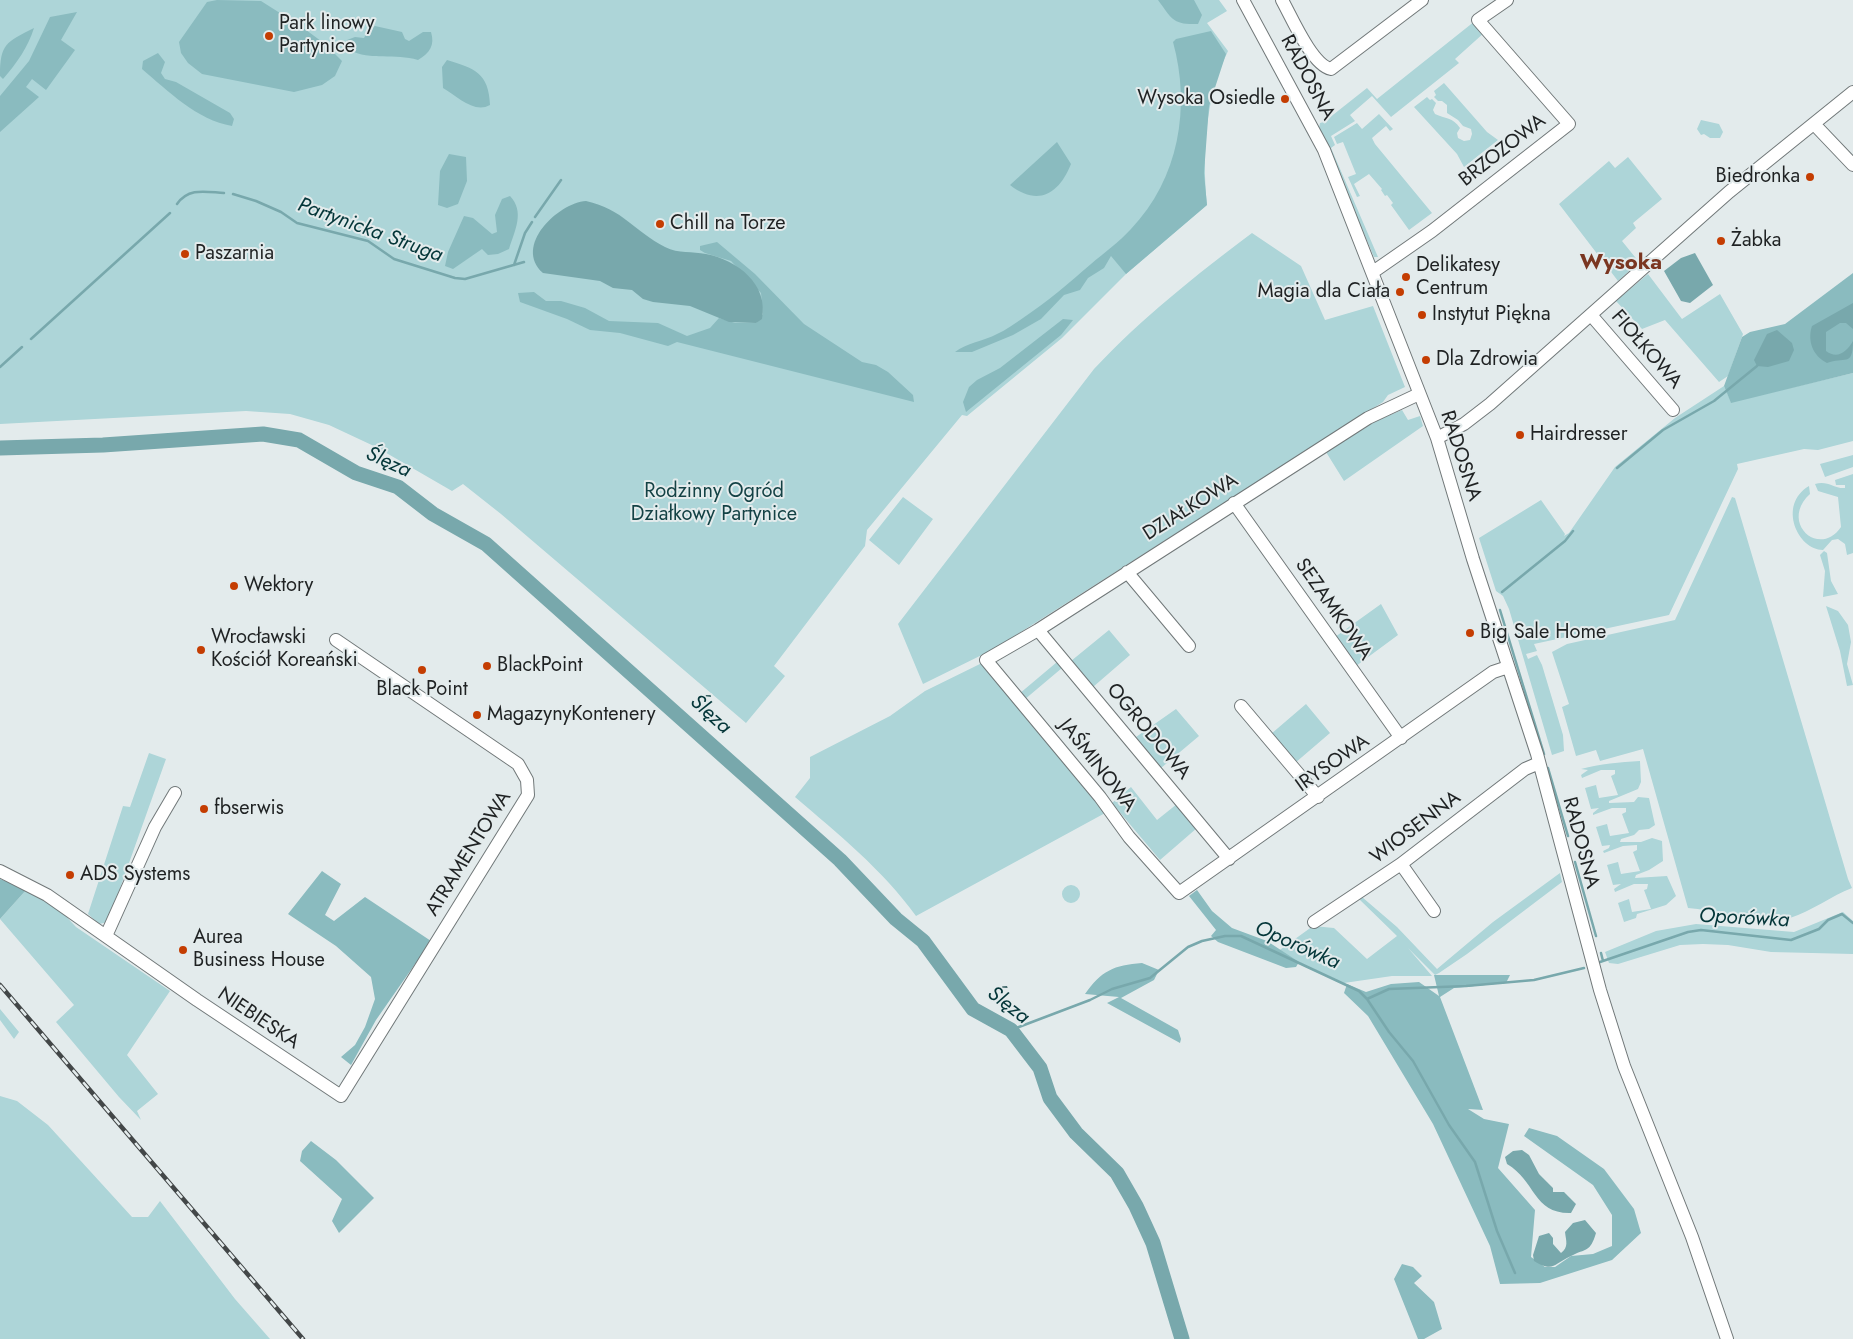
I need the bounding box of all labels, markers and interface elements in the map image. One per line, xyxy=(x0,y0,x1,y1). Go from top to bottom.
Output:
place label: Park linowy Partynice xyxy=(279,12,375,59)
marker: Park linowy Partynice xyxy=(263,30,275,42)
street label: RADOSNA xyxy=(1274,31,1340,125)
place label: Wysoka Osiedle xyxy=(1137,87,1275,111)
marker: Wysoka Osiedle xyxy=(1279,93,1291,105)
street label: BRZOZOWA xyxy=(1455,110,1551,192)
place label: Biedronka xyxy=(1716,165,1800,189)
marker: Biedronka xyxy=(1804,171,1816,183)
water label: Partynicka Struga xyxy=(294,193,446,269)
place label: Chill na Torze xyxy=(670,212,786,236)
marker: Chill na Torze xyxy=(654,218,666,230)
place label: Żabka xyxy=(1731,229,1781,253)
marker: Żabka xyxy=(1715,235,1727,247)
place label: Paszarnia xyxy=(195,242,274,266)
marker: Paszarnia xyxy=(179,248,191,260)
district label: Wysoka xyxy=(1580,251,1662,277)
place label: Delikatesy Centrum xyxy=(1416,254,1500,301)
marker: Delikatesy Centrum xyxy=(1400,271,1412,283)
place label: Magia dla Ciała xyxy=(1258,280,1390,304)
marker: Magia dla Ciała xyxy=(1394,286,1406,298)
place label: Instytut Piękna xyxy=(1432,303,1551,327)
street label: FIOŁKOWA xyxy=(1605,306,1687,394)
marker: Instytut Piękna xyxy=(1416,309,1428,321)
place label: Dla Zdrowia xyxy=(1436,348,1538,372)
marker: Dla Zdrowia xyxy=(1420,354,1432,366)
street label: RADOSNA xyxy=(1434,408,1486,504)
place label: Hairdresser xyxy=(1530,423,1628,447)
marker: Hairdresser xyxy=(1514,429,1526,441)
water label: Ślęza xyxy=(361,442,415,484)
street label: DZIAŁKOWA xyxy=(1139,469,1243,547)
park label: Rodzinny Ogród Działkowy Partynice xyxy=(631,480,797,527)
street label: SEZAMKOWA xyxy=(1289,554,1377,666)
place label: Wektory xyxy=(244,574,313,598)
marker: Wektory xyxy=(228,580,240,592)
place label: Big Sale Home xyxy=(1480,621,1606,645)
place label: Wrocławski Kościół Koreański xyxy=(211,626,358,673)
marker: Big Sale Home xyxy=(1464,627,1476,639)
marker: Wrocławski Kościół Koreański xyxy=(195,644,207,656)
place label: BlackPoint xyxy=(497,654,583,678)
marker: BlackPoint xyxy=(481,660,493,672)
marker: Black Point xyxy=(416,664,428,676)
place label: Black Point xyxy=(376,678,468,702)
street label: OGRODOWA xyxy=(1101,679,1195,785)
water label: Ślęza xyxy=(684,690,736,740)
place label: MagazynyKontenery xyxy=(487,703,656,727)
marker: MagazynyKontenery xyxy=(471,709,483,721)
street label: JAŚMINOWA xyxy=(1053,715,1141,817)
street label: IRYSOWA xyxy=(1292,730,1374,798)
street label: WIOSENNA xyxy=(1366,786,1466,870)
street label: ATRAMENTOWA xyxy=(421,787,517,921)
street label: RADOSNA xyxy=(1556,795,1604,891)
place label: fbserwis xyxy=(214,797,284,821)
marker: fbserwis xyxy=(198,803,210,815)
place label: ADS Systems xyxy=(80,863,190,887)
marker: ADS Systems xyxy=(64,869,76,881)
water label: Oporówka xyxy=(1698,904,1790,934)
water label: Oporówka xyxy=(1250,916,1344,976)
place label: Aurea Business House xyxy=(193,926,325,973)
marker: Aurea Business House xyxy=(177,944,189,956)
water label: Ślęza xyxy=(982,982,1034,1030)
street label: NIEBIESKA xyxy=(212,983,304,1055)

